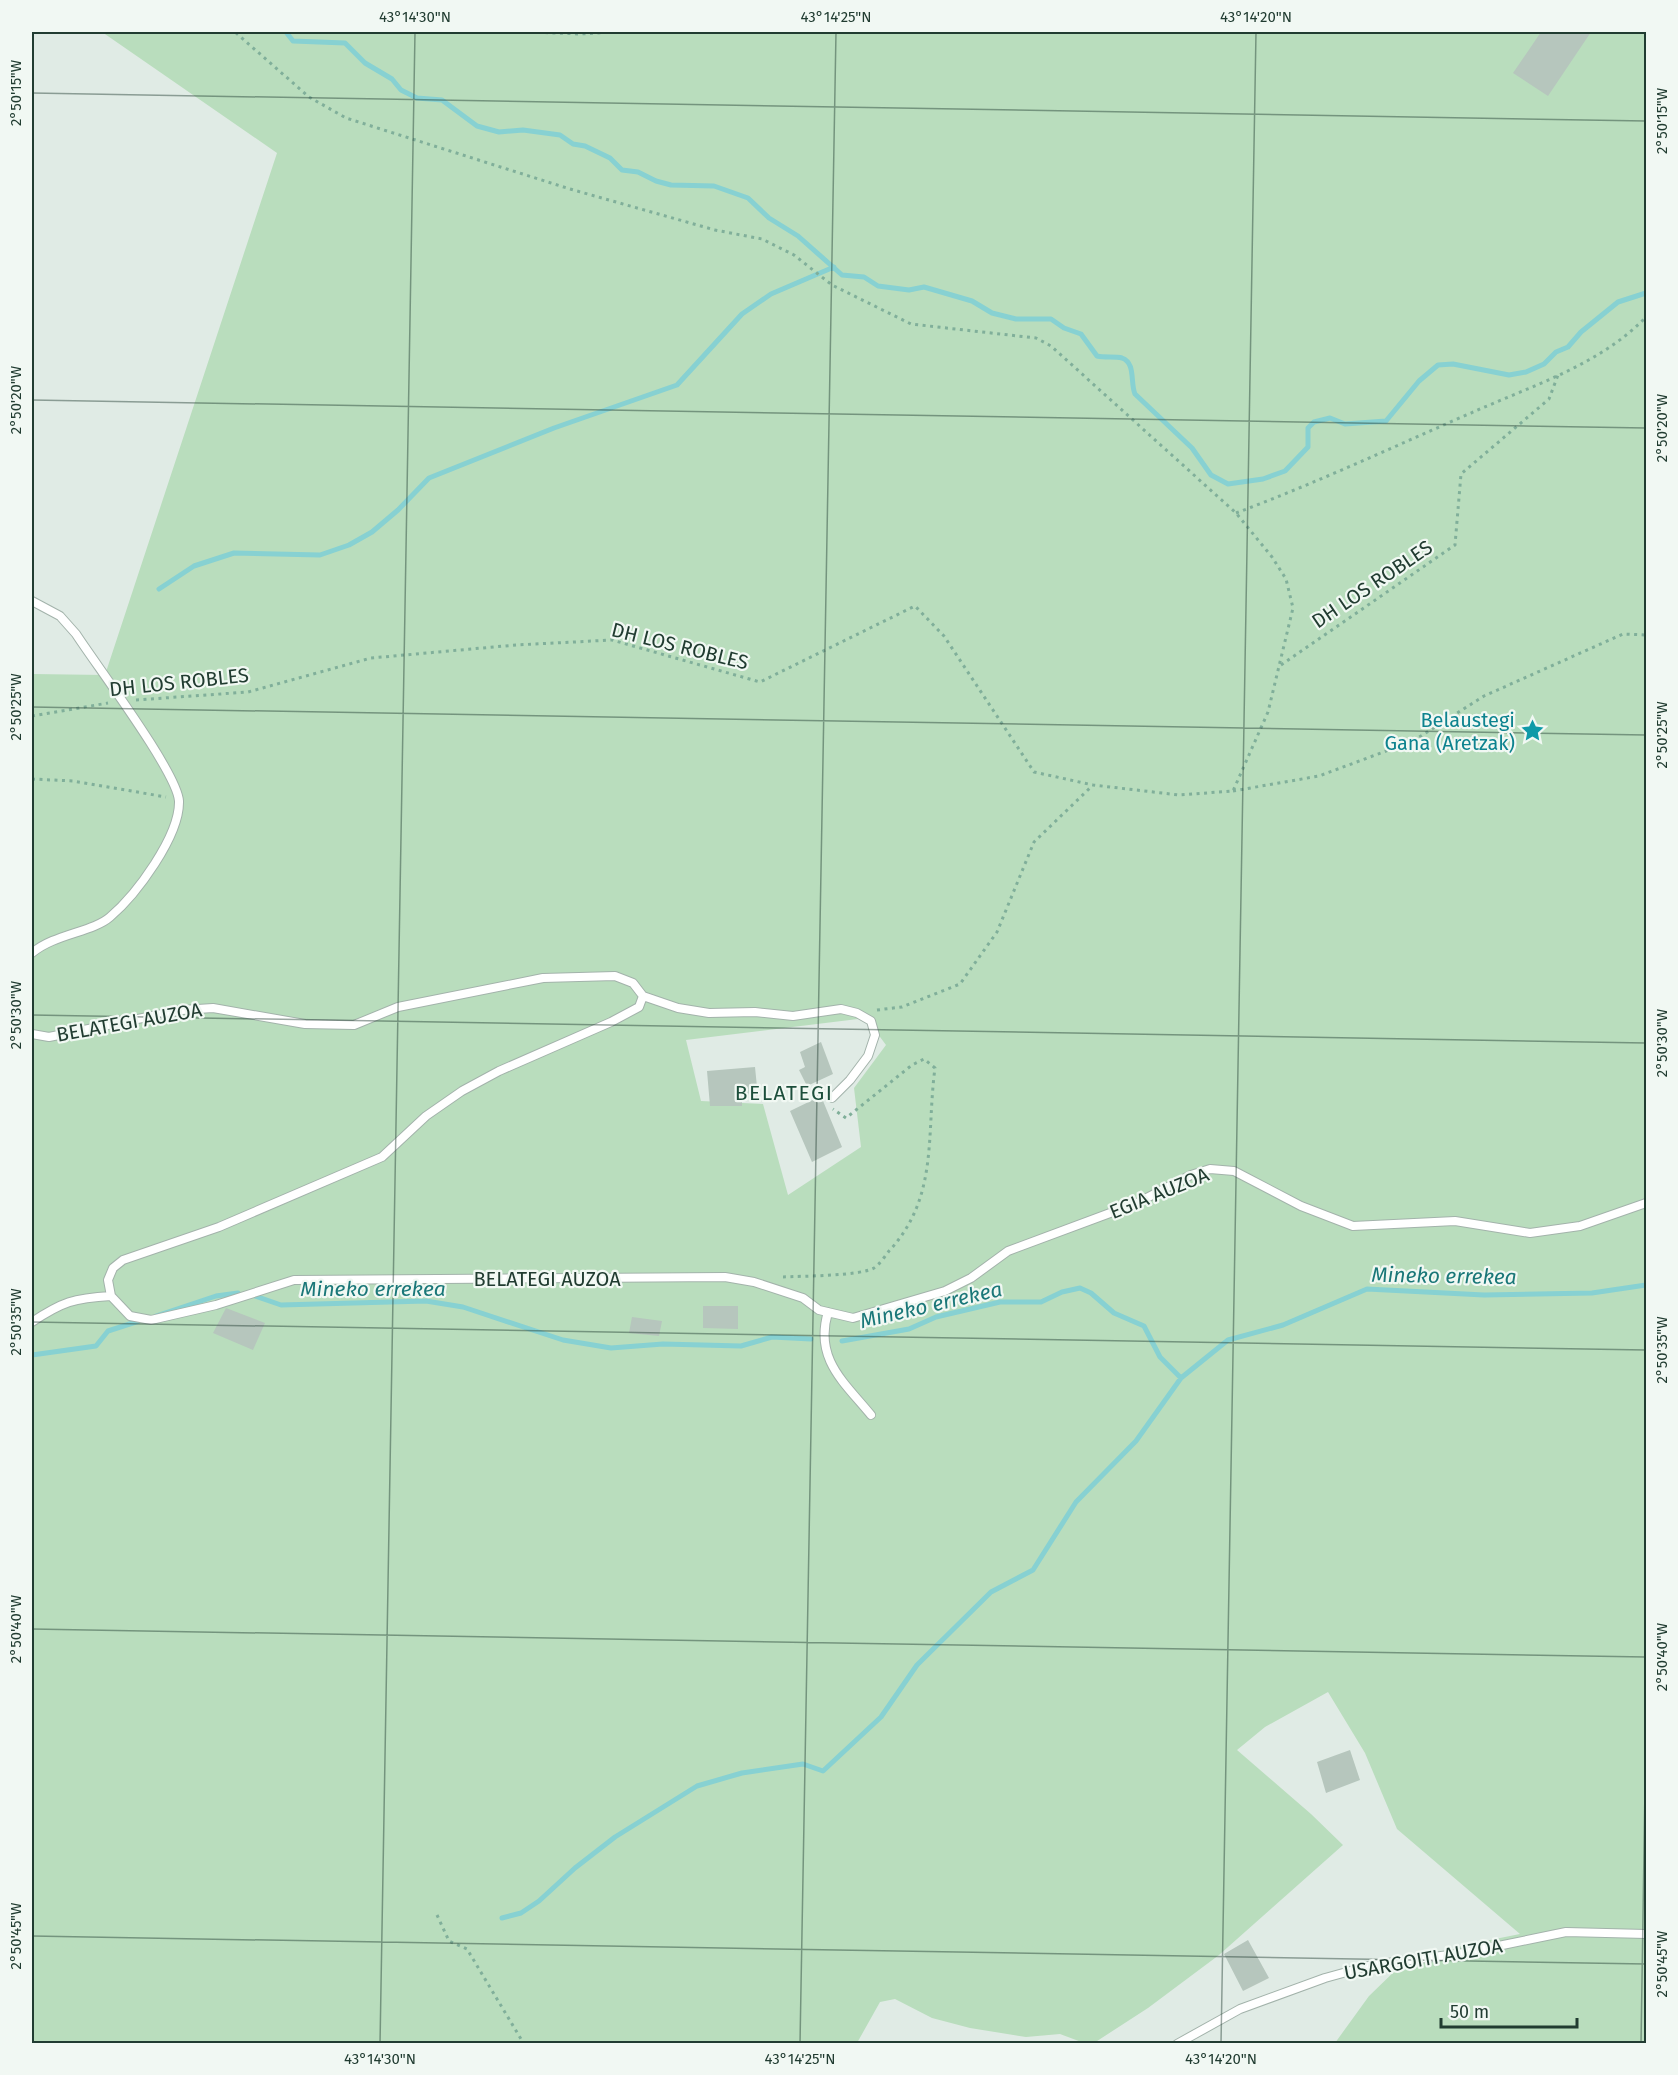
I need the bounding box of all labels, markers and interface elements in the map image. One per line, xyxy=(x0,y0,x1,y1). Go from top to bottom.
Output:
text: 43°14'30"N xyxy=(379,8,451,26)
text: 43°14'25"N xyxy=(801,8,871,26)
text: 43°14'20"N xyxy=(1220,8,1292,26)
text: 2°50'15"W xyxy=(7,59,25,126)
text: 2°50'15"W xyxy=(1653,87,1671,154)
text: 2°50'20"W xyxy=(7,365,25,434)
text: 2°50'20"W xyxy=(1653,393,1671,462)
street label: DH LOS ROBLES xyxy=(1307,535,1437,633)
street label: DH LOS ROBLES xyxy=(609,617,751,675)
street label: DH LOS ROBLES xyxy=(108,663,250,701)
text: 2°50'25"W xyxy=(7,673,25,741)
text: 2°50'25"W xyxy=(1653,701,1671,769)
place label: Belaustegi Gana (Aretzak) xyxy=(1384,708,1515,755)
place icon: Belaustegi Gana (Aretzak) xyxy=(1520,718,1546,744)
text: 2°50'30"W xyxy=(7,980,25,1049)
street label: BELATEGI AUZOA xyxy=(54,997,204,1047)
text: 2°50'30"W xyxy=(1653,1008,1671,1077)
district label: BELATEGI xyxy=(735,1080,833,1106)
street label: EGIA AUZOA xyxy=(1106,1162,1213,1224)
water label: Mineko errekea xyxy=(1371,1262,1517,1290)
street label: BELATEGI AUZOA xyxy=(473,1267,621,1291)
water label: Mineko errekea xyxy=(300,1276,446,1302)
water label: Mineko errekea xyxy=(857,1276,1005,1334)
text: 2°50'35"W xyxy=(7,1288,25,1356)
text: 2°50'35"W xyxy=(1653,1316,1671,1384)
text: 2°50'40"W xyxy=(7,1594,25,1663)
text: 2°50'40"W xyxy=(1653,1622,1671,1691)
text: 2°50'45"W xyxy=(7,1902,25,1969)
text: 2°50'45"W xyxy=(1653,1930,1671,1997)
street label: USARGOITI AUZOA xyxy=(1342,1933,1505,1985)
scale bar xyxy=(1441,1991,1578,2029)
text: 50 m xyxy=(1450,2001,1489,2023)
text: 43°14'30"N xyxy=(344,2050,416,2068)
text: 43°14'25"N xyxy=(765,2050,835,2068)
text: 43°14'20"N xyxy=(1185,2050,1257,2068)

